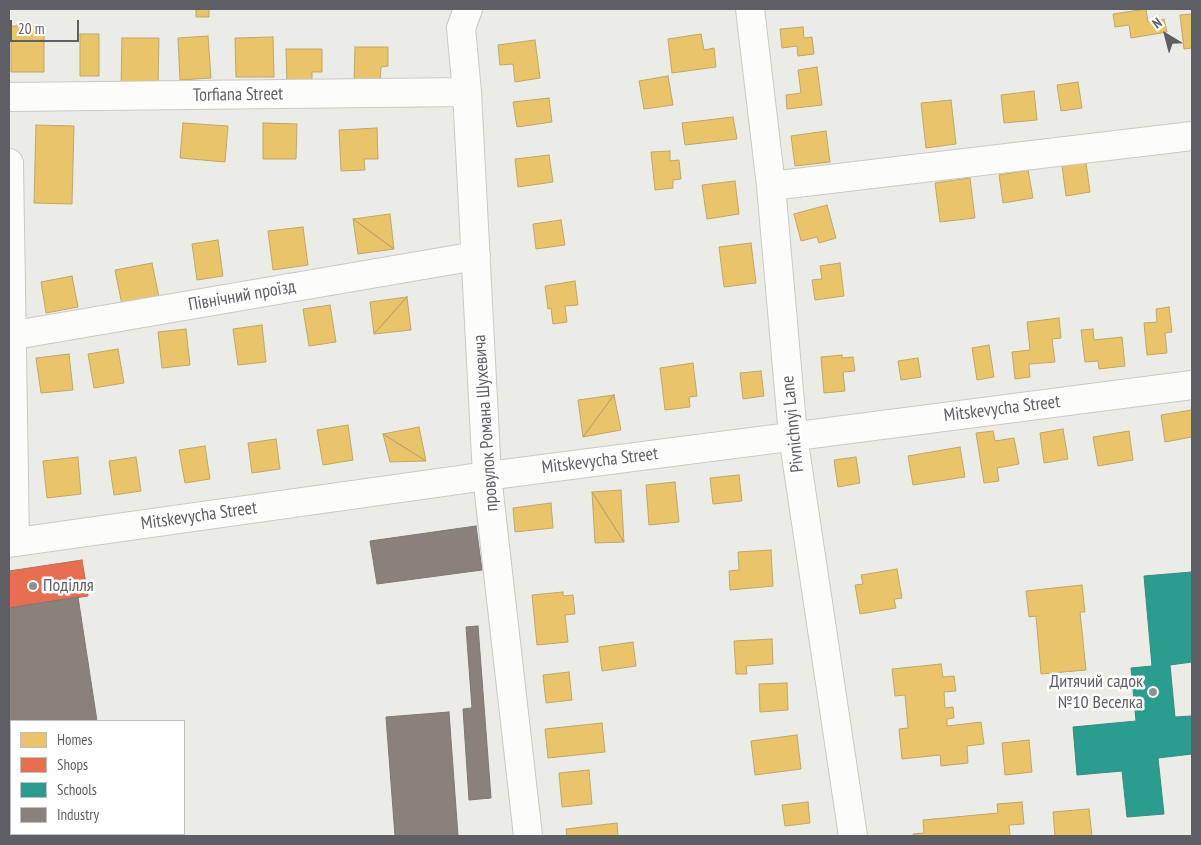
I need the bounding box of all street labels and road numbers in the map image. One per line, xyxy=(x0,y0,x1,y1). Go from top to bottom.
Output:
street label: Torfiana Street xyxy=(193,83,283,107)
street label: Північний проїзд xyxy=(187,276,297,316)
street label: провулок Романа Шухевича xyxy=(469,334,503,512)
street label: Pivnichnyi Lane xyxy=(777,374,809,474)
street label: Mitskevycha Street xyxy=(943,391,1061,427)
street label: Mitskevycha Street xyxy=(541,443,659,479)
street label: Mitskevycha Street xyxy=(140,497,258,535)

